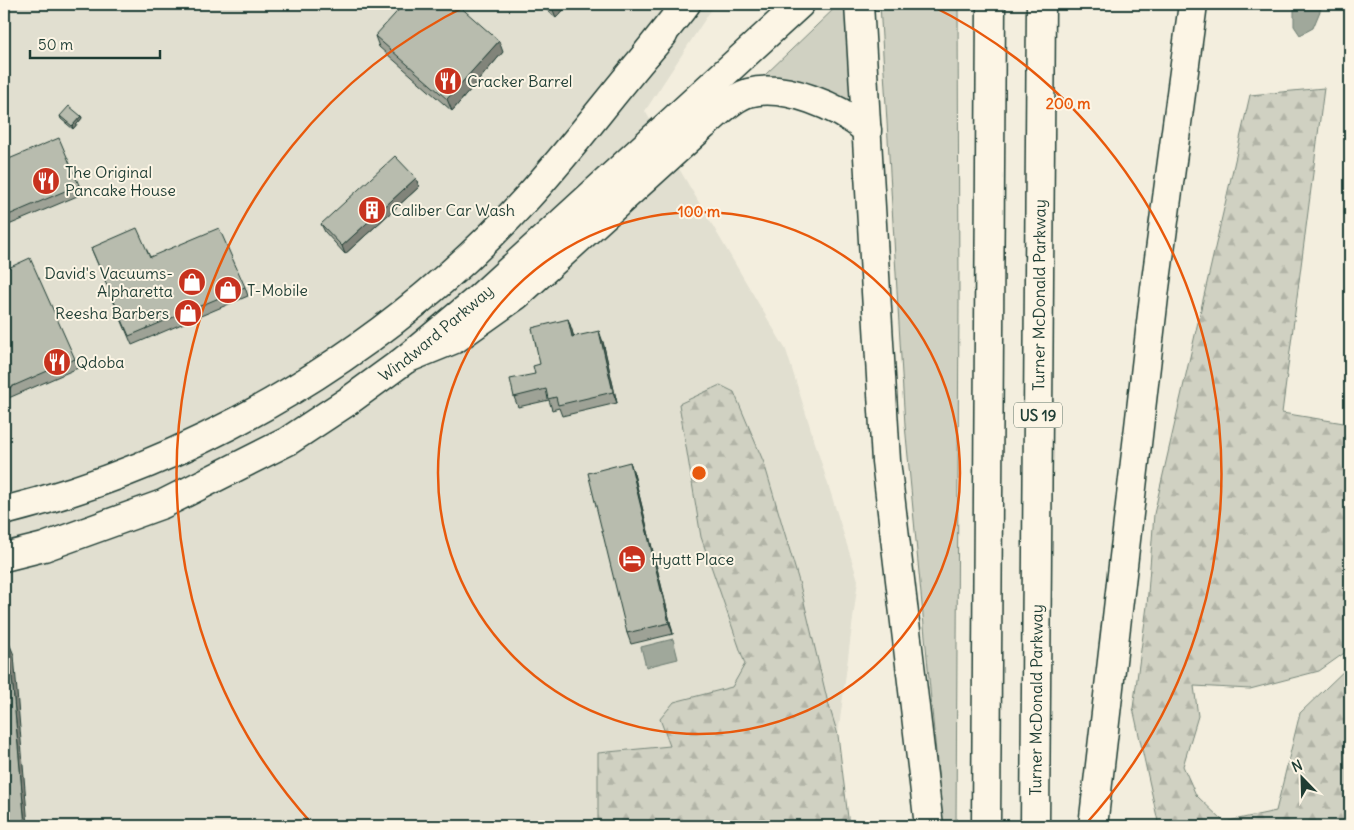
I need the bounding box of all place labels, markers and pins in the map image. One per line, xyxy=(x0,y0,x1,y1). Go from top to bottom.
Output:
restaurant icon: Cracker Barrel xyxy=(433,66,463,96)
place label: Cracker Barrel xyxy=(467,71,572,91)
place label: The Original Pancake House xyxy=(65,162,176,200)
restaurant icon: The Original Pancake House xyxy=(31,166,61,196)
building icon: Caliber Car Wash xyxy=(357,195,387,225)
place label: Caliber Car Wash xyxy=(391,200,515,220)
place label: David's Vacuums- Alpharetta xyxy=(44,263,173,301)
shop icon: David's Vacuums- Alpharetta xyxy=(177,267,207,297)
shop icon: T-Mobile xyxy=(213,275,243,305)
place label: T-Mobile xyxy=(247,280,308,300)
shop icon: Reesha Barbers xyxy=(173,298,203,328)
place label: Reesha Barbers xyxy=(55,303,169,323)
restaurant icon: Qdoba xyxy=(42,347,72,377)
place label: Qdoba xyxy=(76,352,124,372)
centre of rings xyxy=(690,464,708,482)
hotel icon: Hyatt Place xyxy=(617,544,647,574)
place label: Hyatt Place xyxy=(651,549,734,569)

